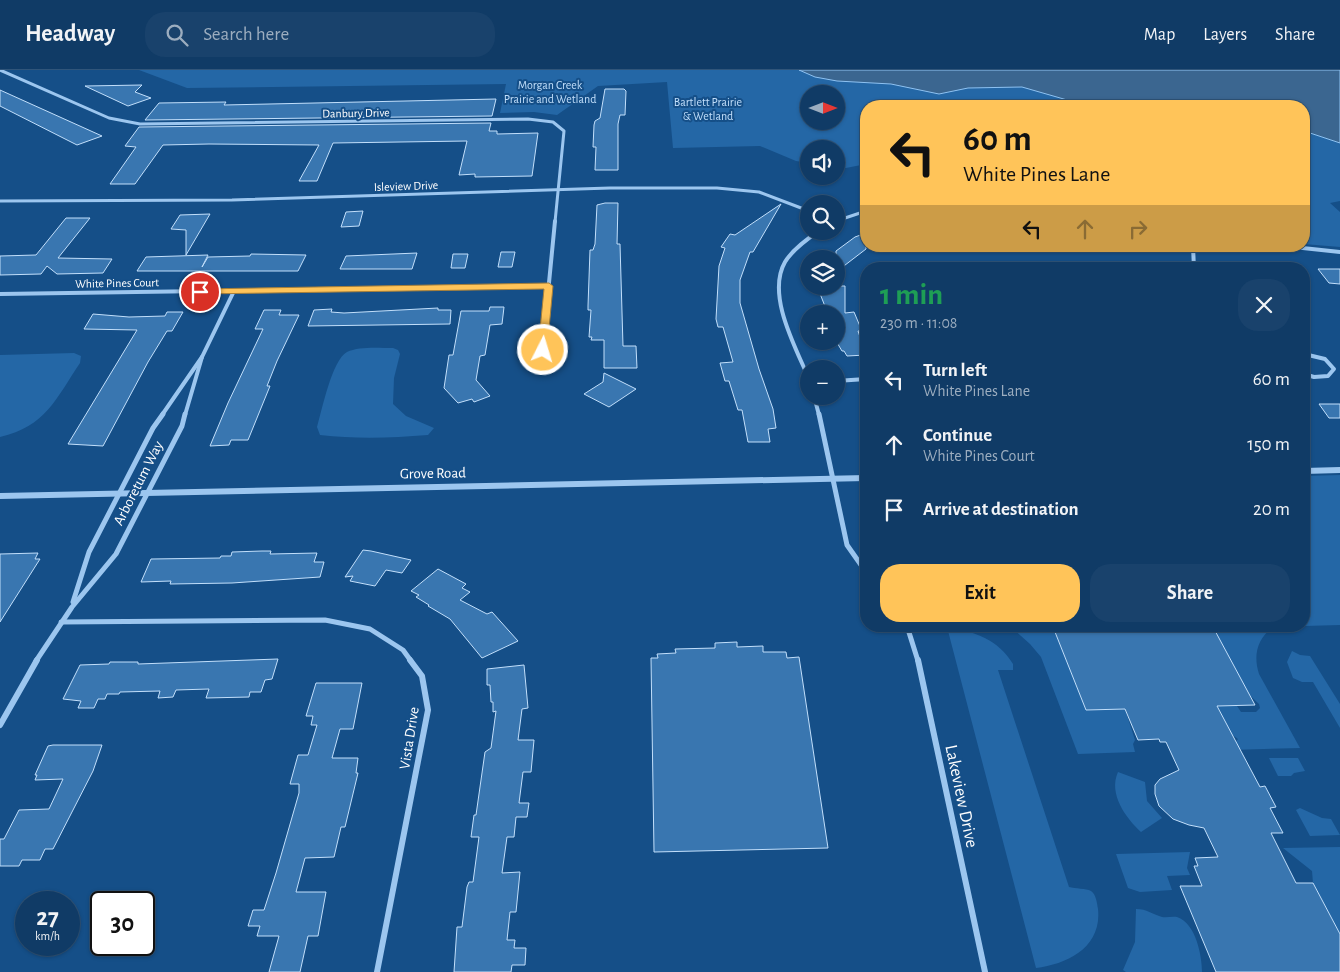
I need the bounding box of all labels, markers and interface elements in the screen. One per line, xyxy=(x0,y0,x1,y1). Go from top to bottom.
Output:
search box xyxy=(145,12,495,57)
icon: search xyxy=(163,21,191,49)
text: Headway xyxy=(25,22,115,46)
text: Search here xyxy=(203,25,289,44)
text: Map xyxy=(1144,26,1175,44)
text: Layers xyxy=(1203,26,1247,44)
text: Share xyxy=(1275,26,1315,44)
park label: Morgan Creek Prairie and Wetland xyxy=(504,79,596,105)
north arrow xyxy=(800,85,845,130)
map controls xyxy=(800,85,845,405)
park label: Bartlett Prairie & Wetland xyxy=(674,96,742,122)
street label: Danbury Drive xyxy=(322,106,390,121)
icon: left xyxy=(880,120,945,185)
text: 60 m xyxy=(963,122,1032,157)
button: sound xyxy=(800,140,845,185)
text: White Pines Lane xyxy=(963,163,1110,185)
street label: Isleview Drive xyxy=(374,179,438,193)
button: search xyxy=(800,195,845,240)
icon: left xyxy=(1018,215,1046,243)
icon: ahead xyxy=(1071,215,1099,243)
icon: right xyxy=(1124,215,1152,243)
button: layers xyxy=(800,250,845,295)
pin xyxy=(179,271,221,313)
street label: White Pines Court xyxy=(75,276,159,290)
icon: arrive xyxy=(186,278,214,306)
button: close xyxy=(1238,279,1290,331)
text: 1 min xyxy=(880,280,943,310)
button: + xyxy=(800,305,845,350)
text: 230 m · 11:08 xyxy=(880,315,957,331)
position arrow xyxy=(516,323,568,375)
button: − xyxy=(800,360,845,405)
text: Turn left xyxy=(923,361,987,380)
icon: left xyxy=(880,366,908,394)
text: 60 m xyxy=(1253,370,1290,389)
text: White Pines Lane xyxy=(923,383,1030,399)
text: Continue xyxy=(923,426,992,445)
icon: ahead xyxy=(880,431,908,459)
text: 150 m xyxy=(1247,435,1290,454)
street label: Arboretum Way xyxy=(111,438,166,528)
text: White Pines Court xyxy=(923,448,1035,464)
street label: Grove Road xyxy=(400,465,466,482)
icon: arrive xyxy=(880,496,908,524)
text: Arrive at destination xyxy=(923,500,1079,519)
text: 20 m xyxy=(1253,500,1290,519)
button: Exit xyxy=(880,564,1080,622)
button: Share xyxy=(1090,564,1290,622)
street label: Vista Drive xyxy=(397,706,422,770)
street label: Lakeview Drive xyxy=(941,743,981,849)
speed limit sign: 30 xyxy=(90,891,155,956)
text: 27 xyxy=(36,905,59,930)
text: km/h xyxy=(35,930,60,942)

